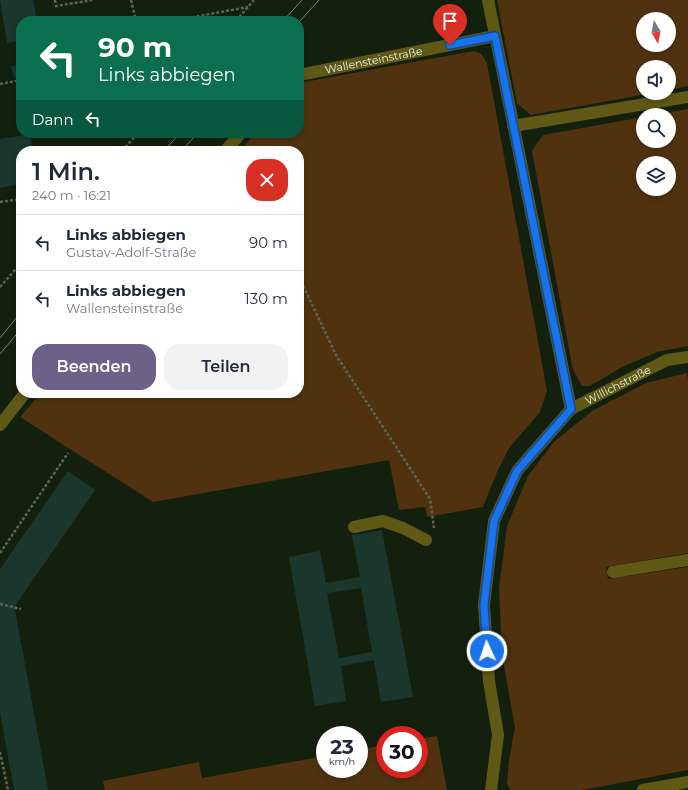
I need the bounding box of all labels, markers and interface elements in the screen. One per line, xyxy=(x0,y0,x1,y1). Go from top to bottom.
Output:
pin xyxy=(433,4,467,45)
icon: arrive xyxy=(439,10,461,32)
north arrow xyxy=(636,12,676,52)
map controls xyxy=(636,12,676,196)
text: 90 m xyxy=(98,30,172,64)
icon: left xyxy=(32,32,84,84)
street label: Wallensteinstraße xyxy=(324,44,424,77)
button: sound xyxy=(636,60,676,100)
text: Links abbiegen xyxy=(98,64,236,86)
icon: left xyxy=(82,108,104,130)
button: search xyxy=(636,108,676,148)
text: Dann xyxy=(32,110,74,129)
button: layers xyxy=(636,156,676,196)
text: 1 Min. xyxy=(32,157,100,186)
button: close xyxy=(246,159,288,201)
text: 240 m · 16:21 xyxy=(32,187,111,203)
text: Links abbiegen xyxy=(66,225,186,244)
icon: left xyxy=(32,232,54,254)
text: 90 m xyxy=(249,233,288,252)
text: Gustav-Adolf-Straße xyxy=(66,244,196,260)
text: Links abbiegen xyxy=(66,281,186,300)
icon: left xyxy=(32,288,54,310)
text: 130 m xyxy=(244,289,288,308)
text: Wallensteinstraße xyxy=(66,300,183,316)
button: Beenden xyxy=(32,344,156,390)
button: Teilen xyxy=(164,344,288,390)
street label: Willichstraße xyxy=(583,362,653,408)
position arrow xyxy=(466,630,508,672)
speed limit sign: 30 xyxy=(376,726,428,778)
text: 23 xyxy=(330,735,354,759)
text: km/h xyxy=(329,755,355,768)

